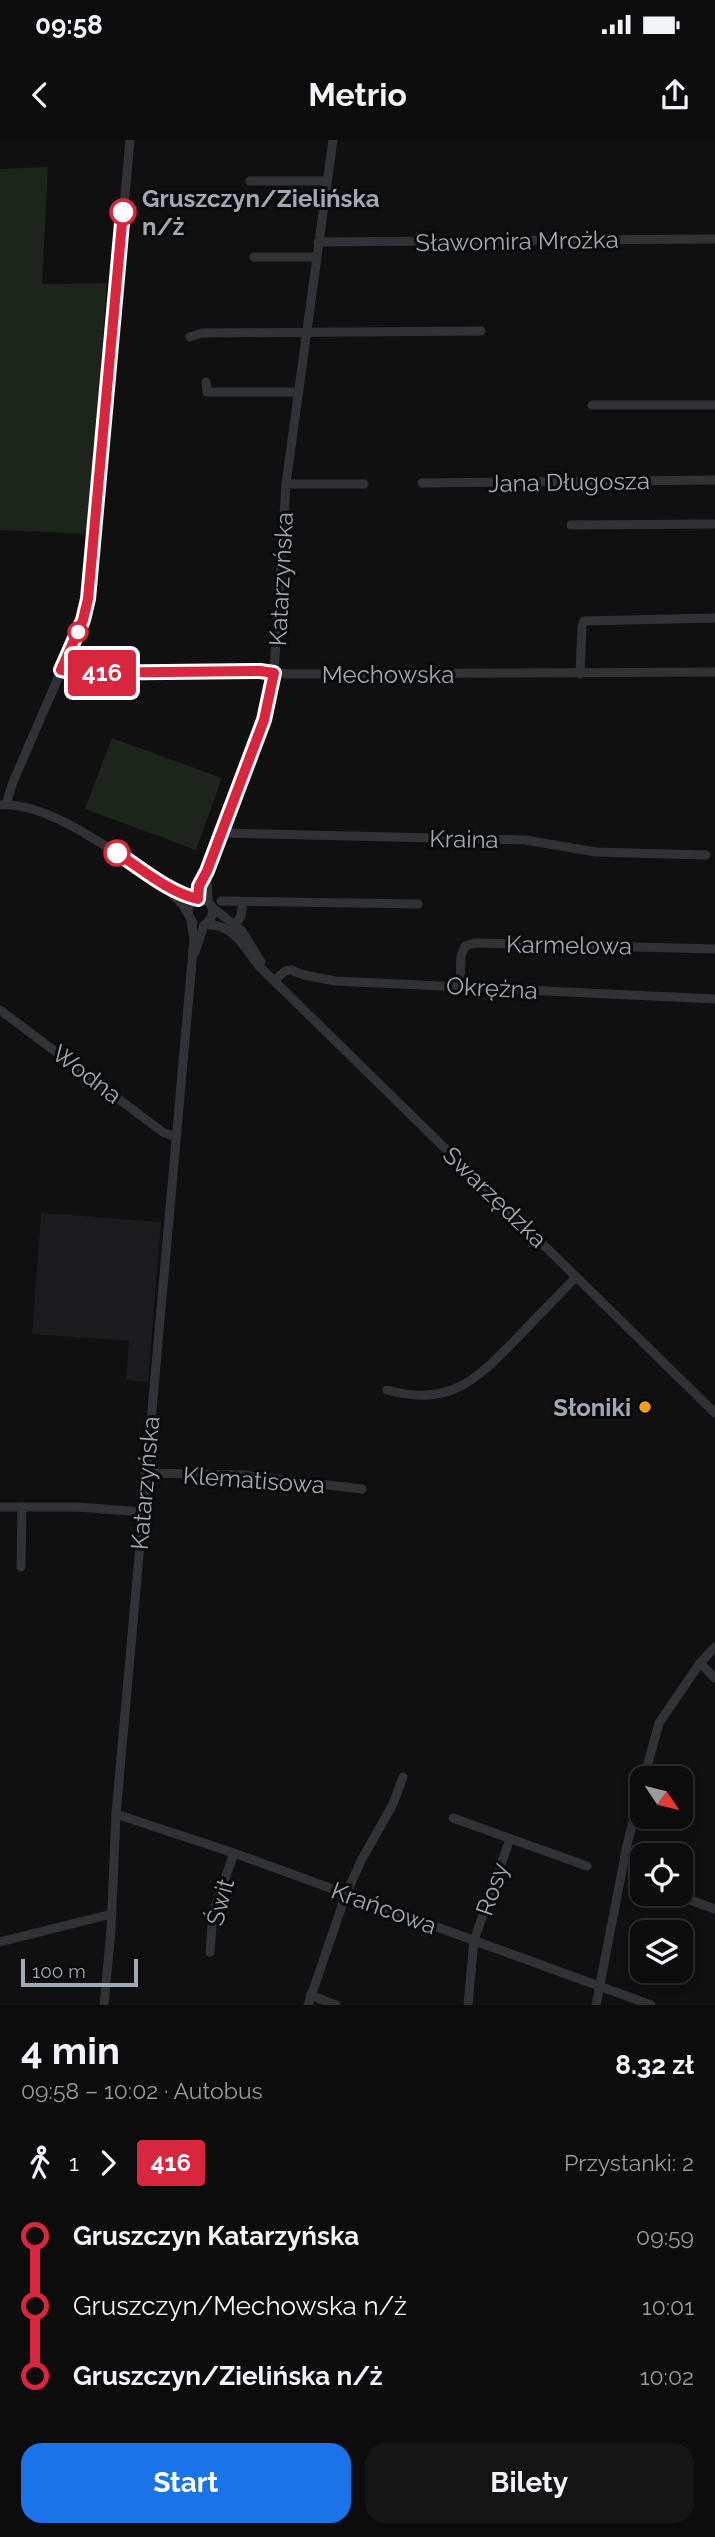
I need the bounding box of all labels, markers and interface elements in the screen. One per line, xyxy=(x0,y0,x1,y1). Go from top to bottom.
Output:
text: 09:58 xyxy=(35,10,103,40)
icon: back xyxy=(21,76,59,114)
text: Metrio xyxy=(308,76,407,113)
icon: share xyxy=(656,76,694,114)
place label: Gruszczyn/Zielińska n/ż xyxy=(142,184,380,241)
marker: Gruszczyn/Zielińska n/ż xyxy=(110,199,136,225)
street label: Sławomira Mrożka xyxy=(415,225,619,257)
street label: Jana Długosza xyxy=(488,466,650,498)
street label: Katarzyńska xyxy=(263,511,299,647)
unlabelled marker xyxy=(68,622,88,642)
line badge: 416 xyxy=(62,650,142,696)
text: 416 xyxy=(82,658,122,687)
street label: Mechowska xyxy=(322,660,454,689)
street label: Kraina xyxy=(429,824,499,854)
unlabelled marker xyxy=(104,840,130,866)
street label: Karmelowa xyxy=(506,929,632,961)
street label: Okrężna xyxy=(446,971,538,1005)
street label: Wodna xyxy=(46,1038,128,1110)
street label: Swarzędzka xyxy=(437,1140,553,1254)
place label: Słoniki xyxy=(553,1393,631,1422)
marker: Słoniki xyxy=(637,1399,653,1415)
street label: Katarzyńska xyxy=(125,1415,165,1551)
street label: Klematisowa xyxy=(182,1461,326,1499)
north arrow xyxy=(630,1766,693,1829)
map controls xyxy=(630,1766,693,1983)
button: locate xyxy=(630,1843,693,1906)
street label: Rosy xyxy=(470,1859,514,1919)
street label: Świt xyxy=(200,1876,240,1928)
street label: Krańcowa xyxy=(327,1876,441,1940)
button: layers xyxy=(630,1920,693,1983)
scale bar xyxy=(21,1956,138,1988)
text: 100 m xyxy=(32,1960,86,1982)
text: 4 min xyxy=(21,2028,120,2073)
text: 8.32 zł xyxy=(615,2050,694,2080)
text: 09:58 – 10:02 · Autobus xyxy=(21,2077,263,2104)
icon: walk xyxy=(21,2144,59,2182)
icon: forward xyxy=(89,2144,127,2182)
text: 416 xyxy=(151,2148,191,2177)
text: 1 xyxy=(69,2149,79,2176)
text: Przystanki: 2 xyxy=(564,2149,694,2176)
text: Gruszczyn Katarzyńska xyxy=(73,2221,359,2251)
text: 09:59 xyxy=(636,2223,694,2250)
text: Gruszczyn/Mechowska n/ż xyxy=(73,2291,407,2321)
text: 10:01 xyxy=(642,2293,694,2320)
text: Gruszczyn/Zielińska n/ż xyxy=(73,2361,383,2391)
text: 10:02 xyxy=(640,2363,694,2390)
button: Start xyxy=(21,2443,351,2523)
button: Bilety xyxy=(365,2443,694,2523)

